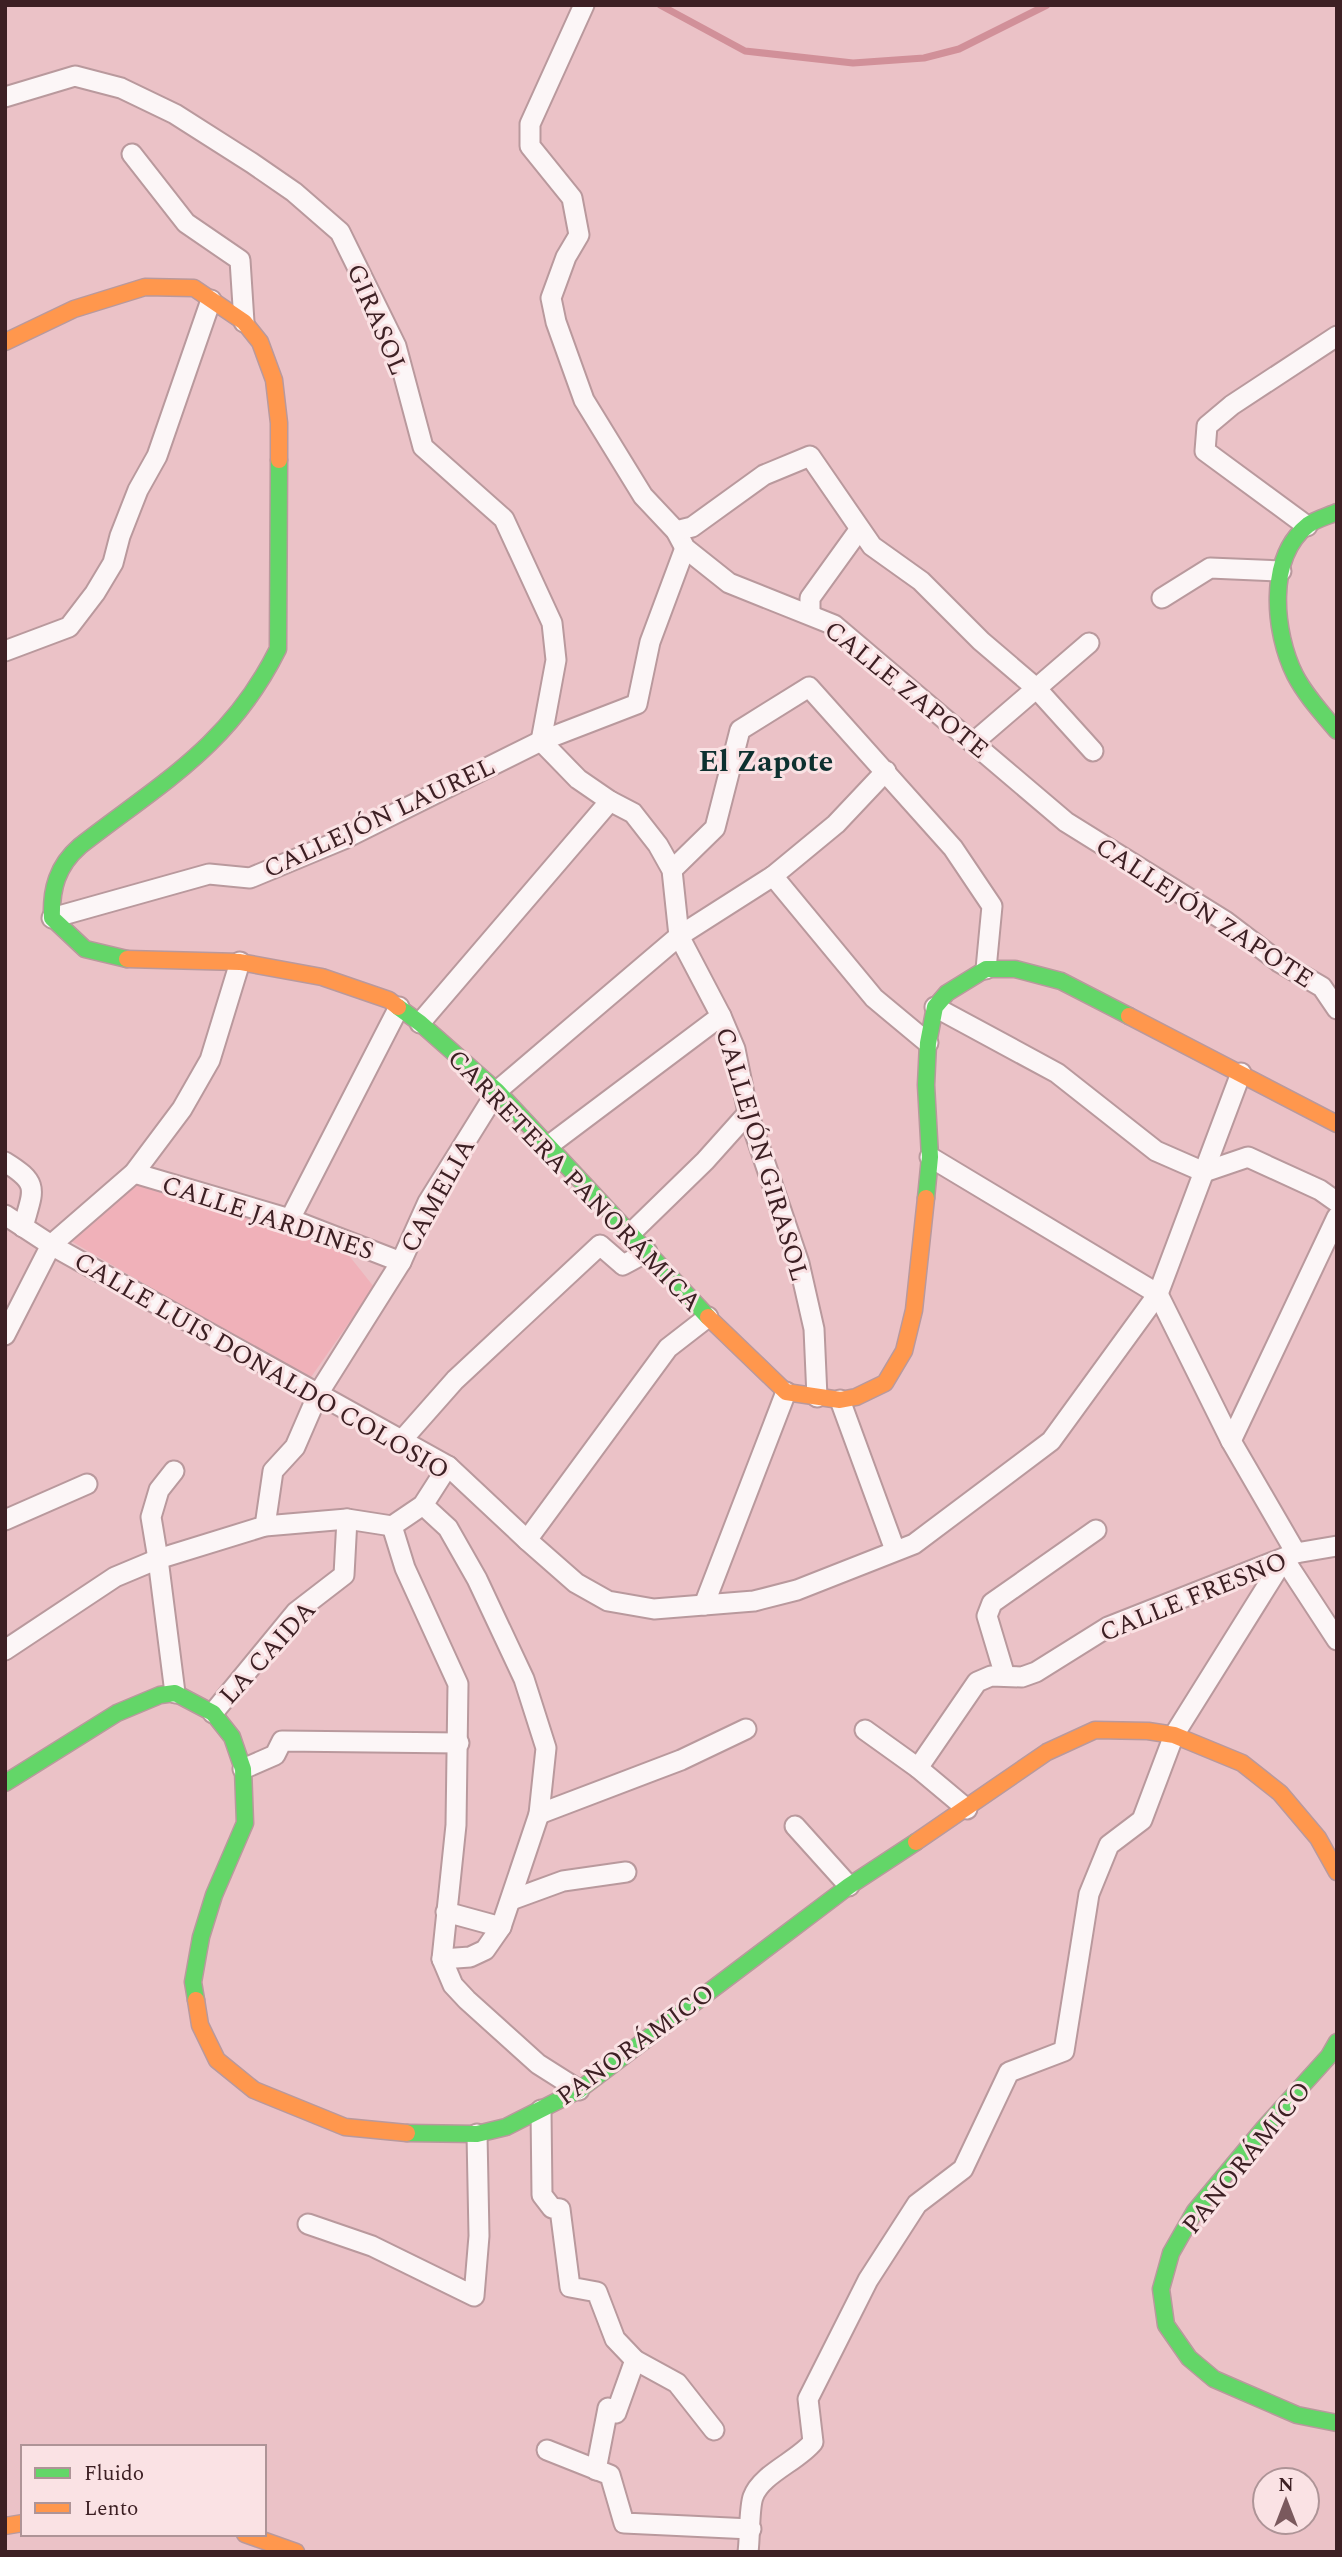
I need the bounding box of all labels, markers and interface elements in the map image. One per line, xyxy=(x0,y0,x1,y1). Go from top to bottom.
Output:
street label: GIRASOL xyxy=(336,257,419,382)
street label: CALLE ZAPOTE xyxy=(815,611,997,769)
district label: El Zapote xyxy=(699,739,833,785)
street label: CALLEJÓN LAUREL xyxy=(257,747,502,889)
street label: CALLEJÓN ZAPOTE xyxy=(1087,827,1322,999)
street label: CALLEJÓN GIRASOL xyxy=(704,1022,820,1286)
street label: CARRETERA PANORÁMICA xyxy=(438,1040,711,1321)
street label: CAMELIA xyxy=(390,1131,486,1260)
street label: CALLE JARDINES xyxy=(156,1165,379,1271)
street label: CALLE LUIS DONALDO COLOSIO xyxy=(66,1242,457,1490)
street label: CALLE FRESNO xyxy=(1093,1541,1293,1653)
street label: LA CAIDA xyxy=(210,1591,326,1714)
street label: PANORÁMICO xyxy=(548,1974,723,2116)
street label: PANORÁMICO xyxy=(1172,2072,1321,2243)
legend xyxy=(21,2445,266,2536)
text: Fluido xyxy=(84,2458,144,2490)
north arrow xyxy=(1251,2466,1321,2536)
text: N xyxy=(1278,2471,1294,2500)
text: Lento xyxy=(84,2493,138,2525)

